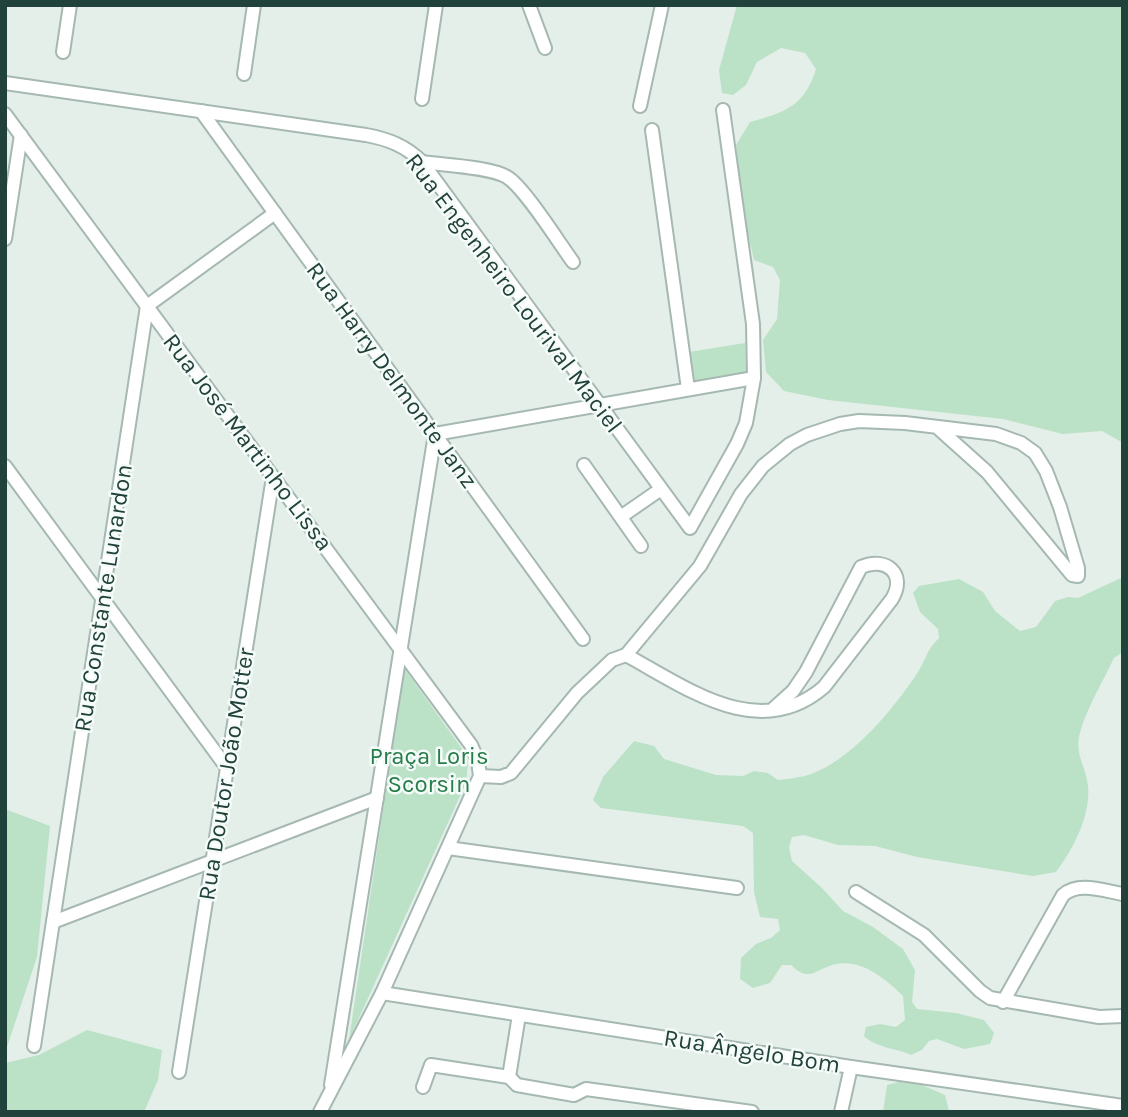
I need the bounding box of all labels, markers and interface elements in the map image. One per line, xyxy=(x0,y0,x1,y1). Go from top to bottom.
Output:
street label: Rua Engenheiro Lourival Maciel xyxy=(400,148,628,438)
street label: Rua Harry Delmonte Janz xyxy=(301,257,483,493)
street label: Rua José Martinho Lissa xyxy=(157,328,339,556)
street label: Rua Constante Lunardon xyxy=(68,462,138,734)
street label: Rua Doutor João Motter xyxy=(192,645,260,902)
park label: Praça Loris Scorsin xyxy=(369,742,489,798)
street label: Rua Ângelo Bom xyxy=(662,1023,842,1079)

